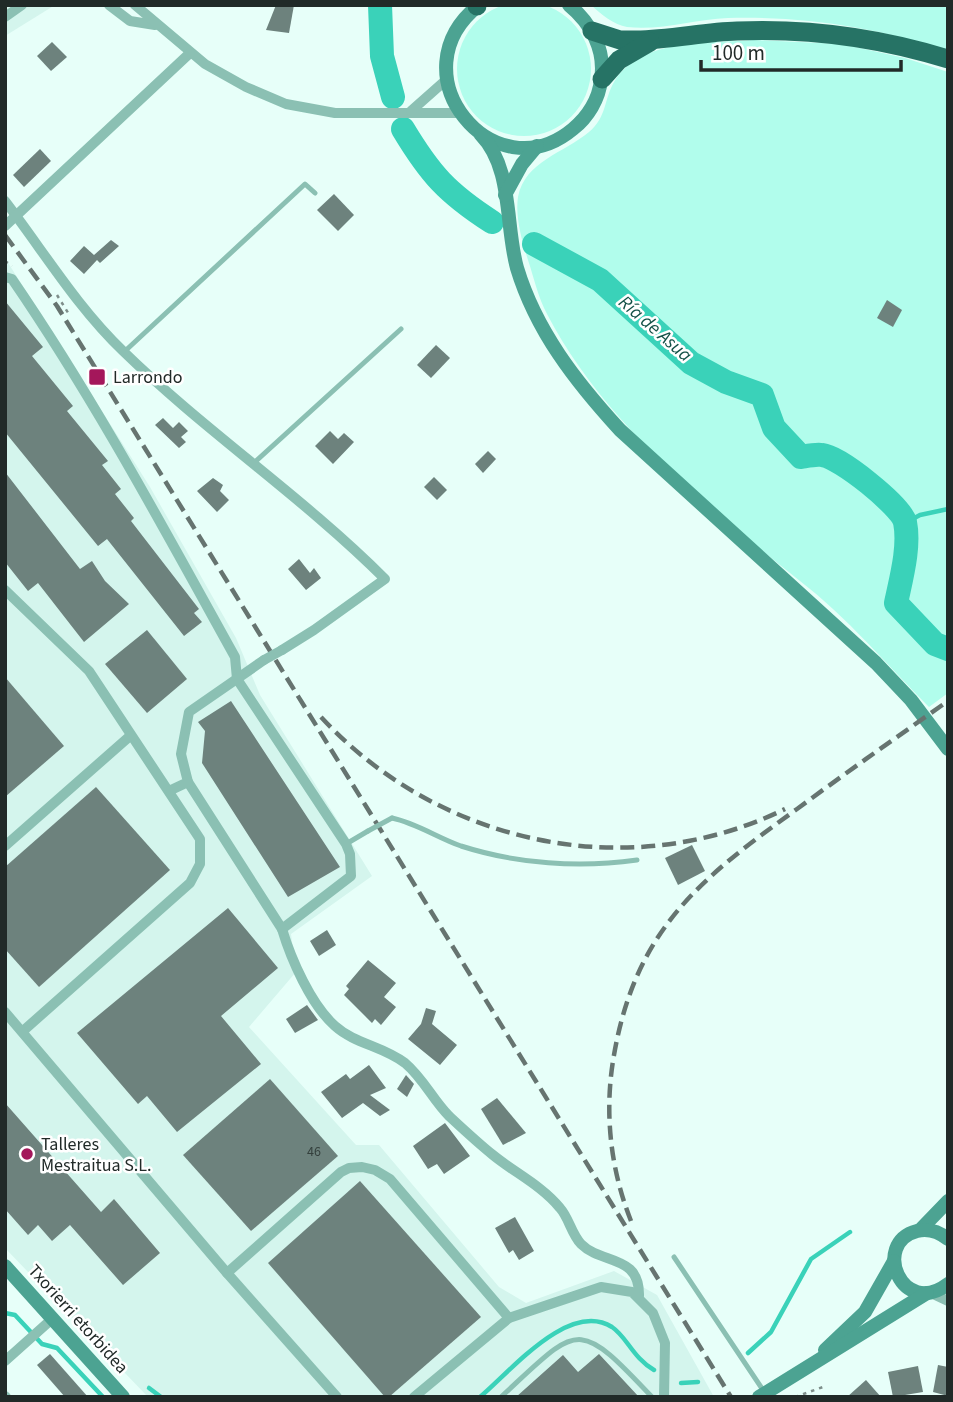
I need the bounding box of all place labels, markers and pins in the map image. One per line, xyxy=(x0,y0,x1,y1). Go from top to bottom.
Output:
place label: Larrondo xyxy=(113,365,182,390)
marker: Larrondo xyxy=(87,367,107,387)
place label: Talleres Mestraitua S.L. xyxy=(41,1132,151,1178)
marker: Talleres Mestraitua S.L. xyxy=(19,1146,35,1162)

